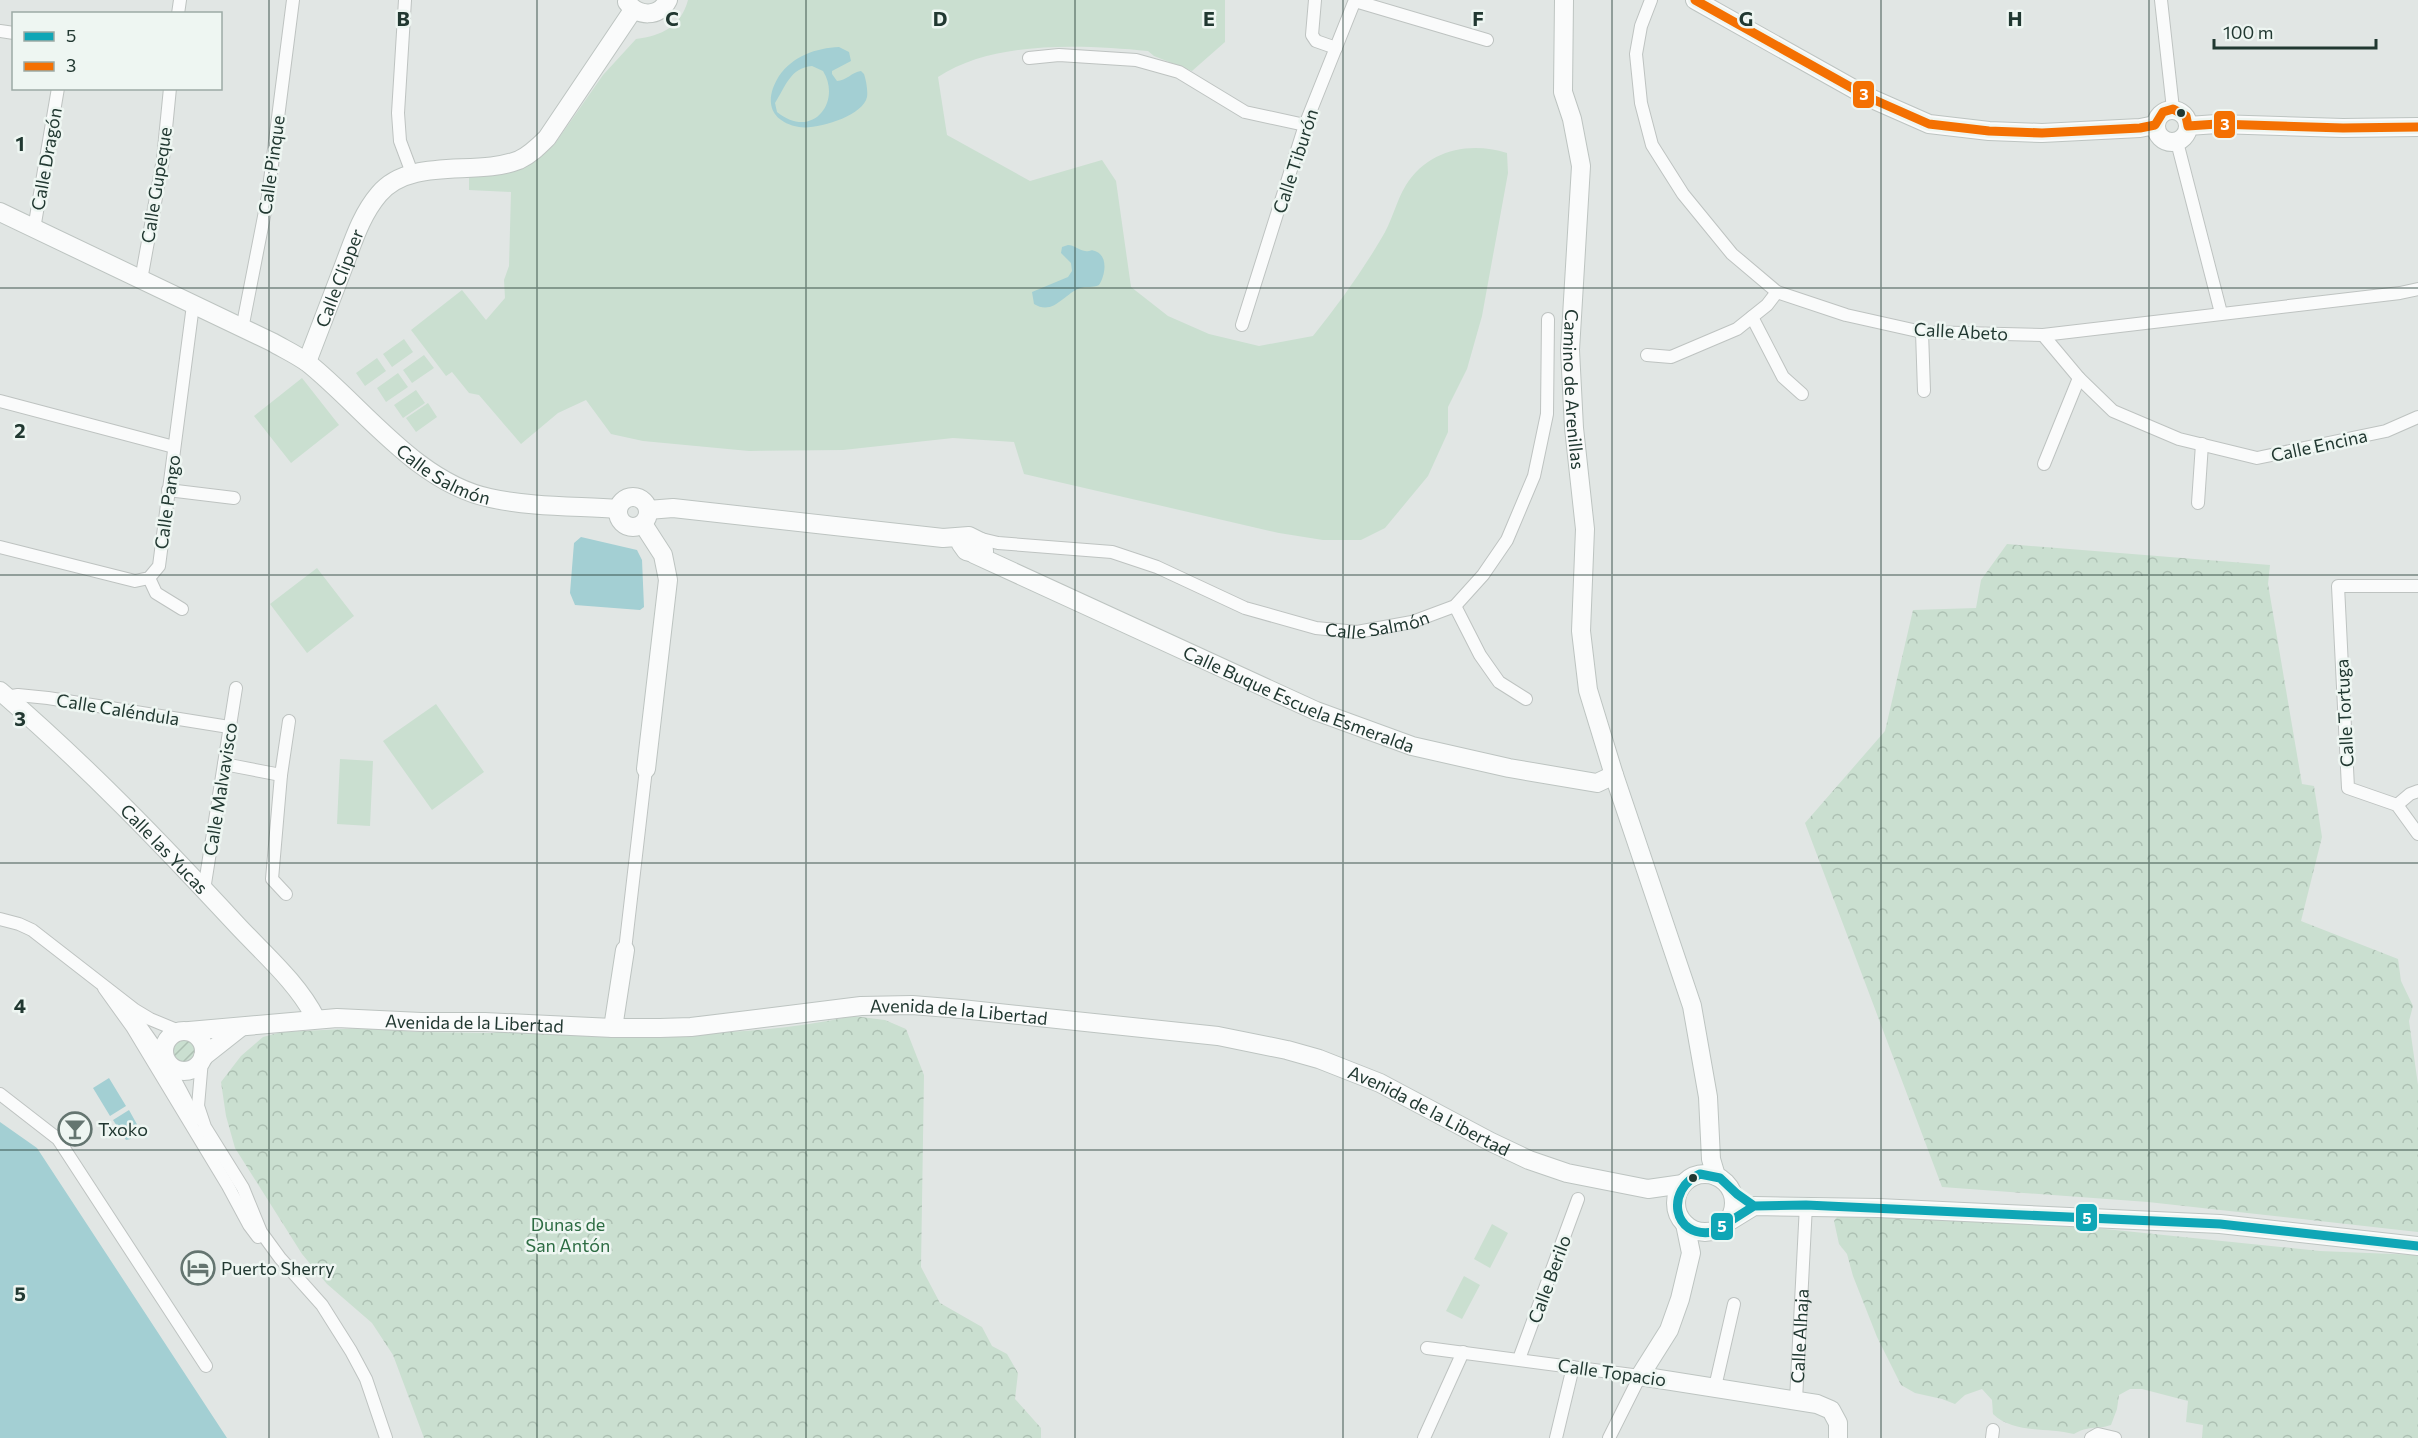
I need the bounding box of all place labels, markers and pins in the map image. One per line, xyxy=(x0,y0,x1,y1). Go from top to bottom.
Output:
unlabelled marker xyxy=(2175,107,2187,119)
bar icon: Txoko xyxy=(57,1111,93,1147)
place label: Txoko xyxy=(98,1118,148,1140)
unlabelled marker xyxy=(1687,1172,1699,1184)
hotel icon: Puerto Sherry xyxy=(180,1250,216,1286)
place label: Puerto Sherry xyxy=(221,1257,335,1279)

